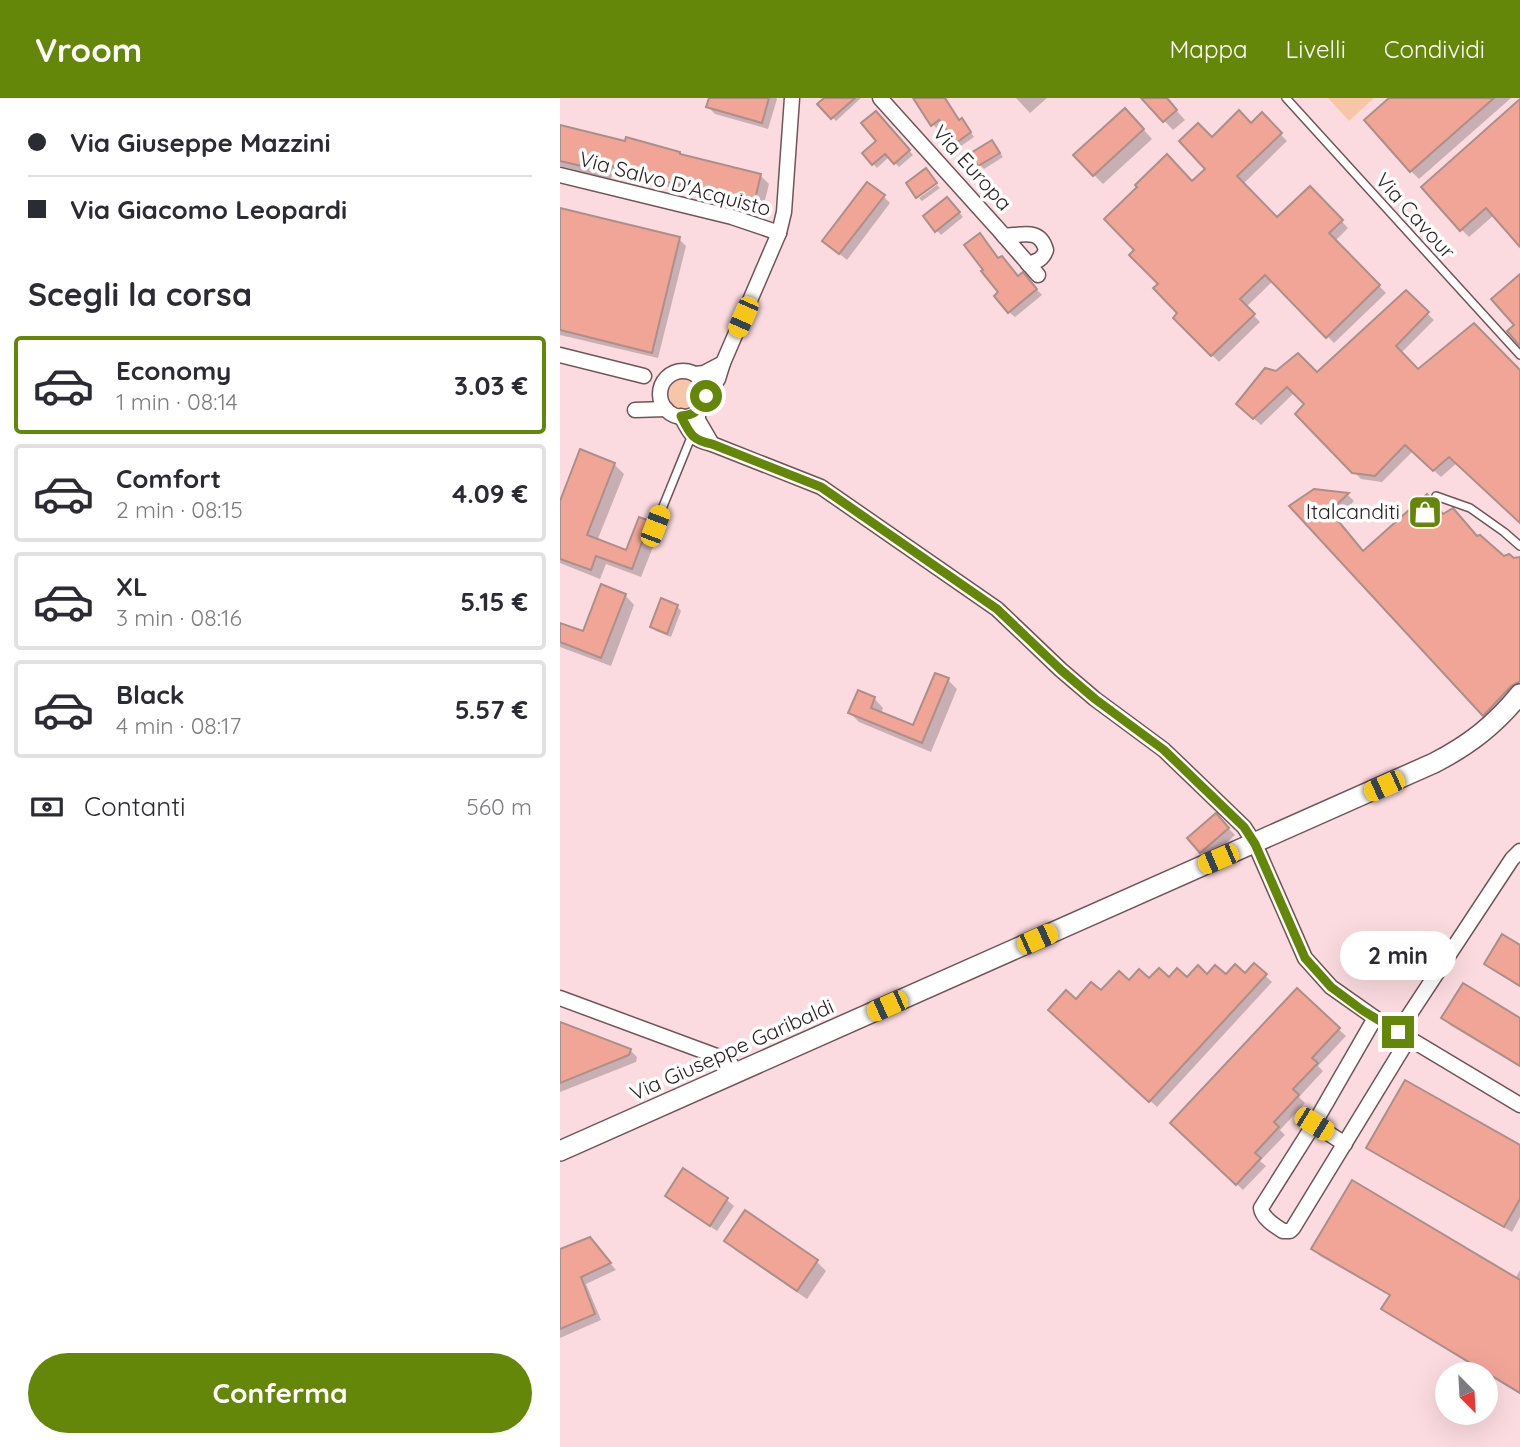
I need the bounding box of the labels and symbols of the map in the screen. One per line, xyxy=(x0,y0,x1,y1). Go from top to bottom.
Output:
street label: Via Europa xyxy=(928,119,1018,216)
street label: Via Salvo D'Acquisto xyxy=(577,145,774,221)
street label: Via Cavour xyxy=(1370,167,1461,264)
car xyxy=(725,294,762,340)
route start xyxy=(690,380,722,412)
shop icon: Italcanditi xyxy=(1406,493,1444,531)
place label: Italcanditi xyxy=(1306,498,1400,524)
car xyxy=(638,503,673,549)
car xyxy=(1361,768,1408,804)
car xyxy=(1195,841,1242,877)
car xyxy=(1014,921,1061,957)
callout: 2 min xyxy=(1340,930,1456,979)
car xyxy=(864,988,911,1024)
street label: Via Giuseppe Garibaldi xyxy=(626,992,837,1106)
route end xyxy=(1382,1016,1414,1048)
car xyxy=(1291,1104,1338,1144)
north arrow xyxy=(1435,1362,1498,1424)

